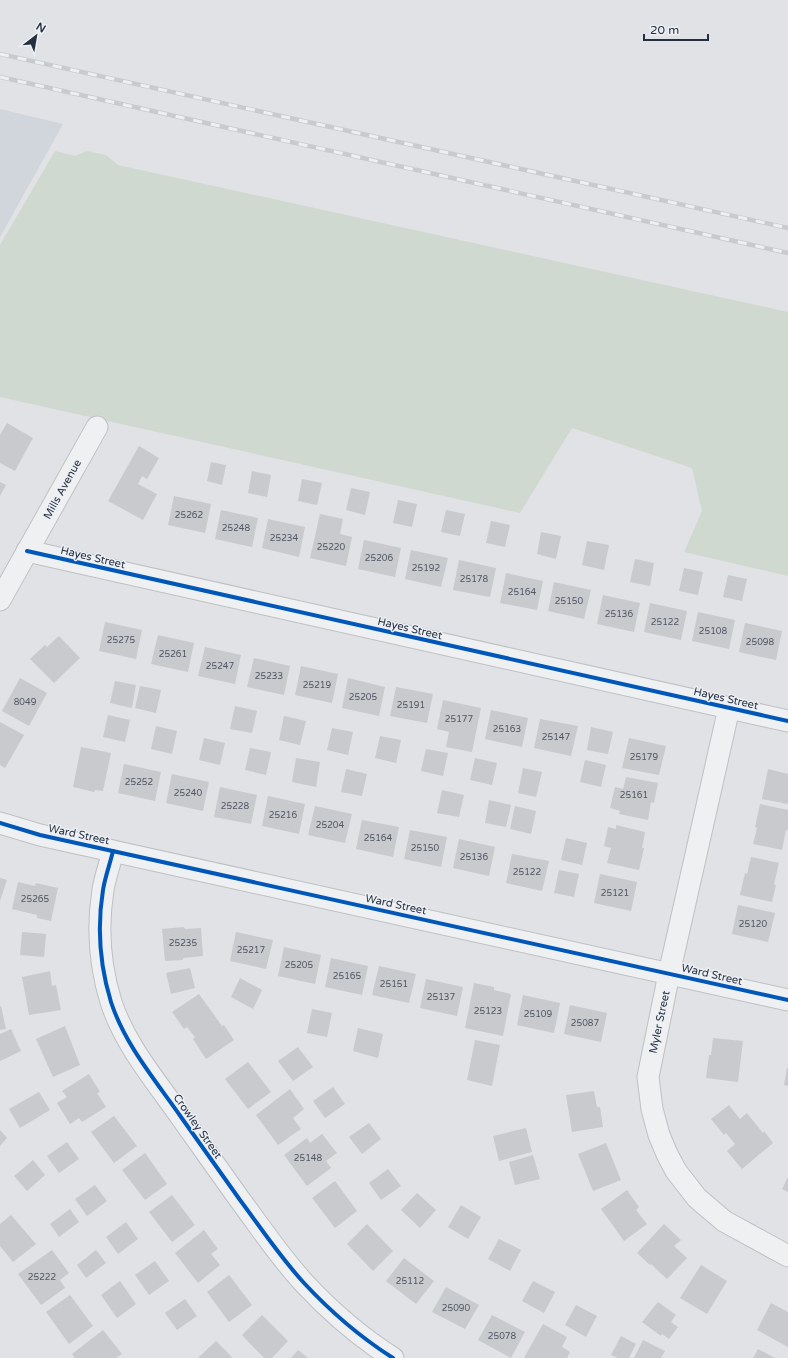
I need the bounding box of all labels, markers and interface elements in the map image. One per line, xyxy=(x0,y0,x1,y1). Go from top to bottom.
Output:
north arrow xyxy=(16,16,56,56)
scale bar xyxy=(644,16,708,42)
text: N xyxy=(34,20,48,36)
text: 20 m xyxy=(650,23,679,37)
street label: Mills Avenue xyxy=(41,457,84,521)
house number: 25262 xyxy=(175,510,203,521)
house number: 25248 xyxy=(222,523,250,534)
house number: 25234 xyxy=(270,533,298,544)
house number: 25220 xyxy=(317,542,345,553)
street label: Hayes Street xyxy=(59,544,127,571)
house number: 25206 xyxy=(365,553,393,564)
house number: 25192 xyxy=(412,563,440,574)
house number: 25178 xyxy=(460,574,488,585)
house number: 25164 xyxy=(508,587,536,598)
house number: 25150 xyxy=(555,596,583,607)
house number: 25136 xyxy=(605,609,633,620)
street label: Hayes Street xyxy=(376,615,444,642)
house number: 25122 xyxy=(651,617,679,628)
house number: 25108 xyxy=(699,626,727,637)
house number: 25275 xyxy=(107,635,135,646)
house number: 25098 xyxy=(746,637,774,648)
house number: 25261 xyxy=(159,649,187,660)
house number: 25247 xyxy=(206,661,234,672)
house number: 25233 xyxy=(255,671,283,682)
house number: 25219 xyxy=(303,680,331,691)
street label: Hayes Street xyxy=(692,685,760,712)
house number: 25205 xyxy=(349,692,377,703)
house number: 8049 xyxy=(14,697,37,708)
house number: 25191 xyxy=(397,700,425,711)
house number: 25177 xyxy=(445,714,473,725)
house number: 25163 xyxy=(493,724,521,735)
house number: 25147 xyxy=(542,732,570,743)
house number: 25179 xyxy=(630,752,658,763)
house number: 25252 xyxy=(125,777,153,788)
house number: 25240 xyxy=(174,788,202,799)
house number: 25161 xyxy=(620,790,648,801)
house number: 25228 xyxy=(221,801,249,812)
house number: 25216 xyxy=(269,810,297,821)
house number: 25204 xyxy=(316,820,344,831)
street label: Ward Street xyxy=(47,822,111,847)
house number: 25164 xyxy=(364,833,392,844)
house number: 25150 xyxy=(411,843,439,854)
house number: 25136 xyxy=(460,852,488,863)
house number: 25122 xyxy=(513,867,541,878)
house number: 25121 xyxy=(601,888,629,899)
street label: Ward Street xyxy=(364,892,428,917)
house number: 25265 xyxy=(21,894,49,905)
house number: 25120 xyxy=(739,919,767,930)
house number: 25235 xyxy=(169,938,197,949)
house number: 25217 xyxy=(237,945,265,956)
house number: 25205 xyxy=(285,960,313,971)
street label: Ward Street xyxy=(680,961,744,988)
house number: 25165 xyxy=(333,971,361,982)
house number: 25151 xyxy=(380,979,408,990)
street label: Myler Street xyxy=(646,989,672,1055)
house number: 25137 xyxy=(427,992,455,1003)
house number: 25123 xyxy=(474,1006,502,1017)
house number: 25109 xyxy=(524,1009,552,1020)
house number: 25087 xyxy=(571,1018,599,1029)
street label: Crowley Street xyxy=(170,1091,225,1161)
house number: 25148 xyxy=(294,1153,322,1164)
house number: 25222 xyxy=(28,1272,56,1283)
house number: 25112 xyxy=(396,1276,424,1287)
house number: 25090 xyxy=(442,1303,470,1314)
house number: 25078 xyxy=(488,1331,516,1342)

